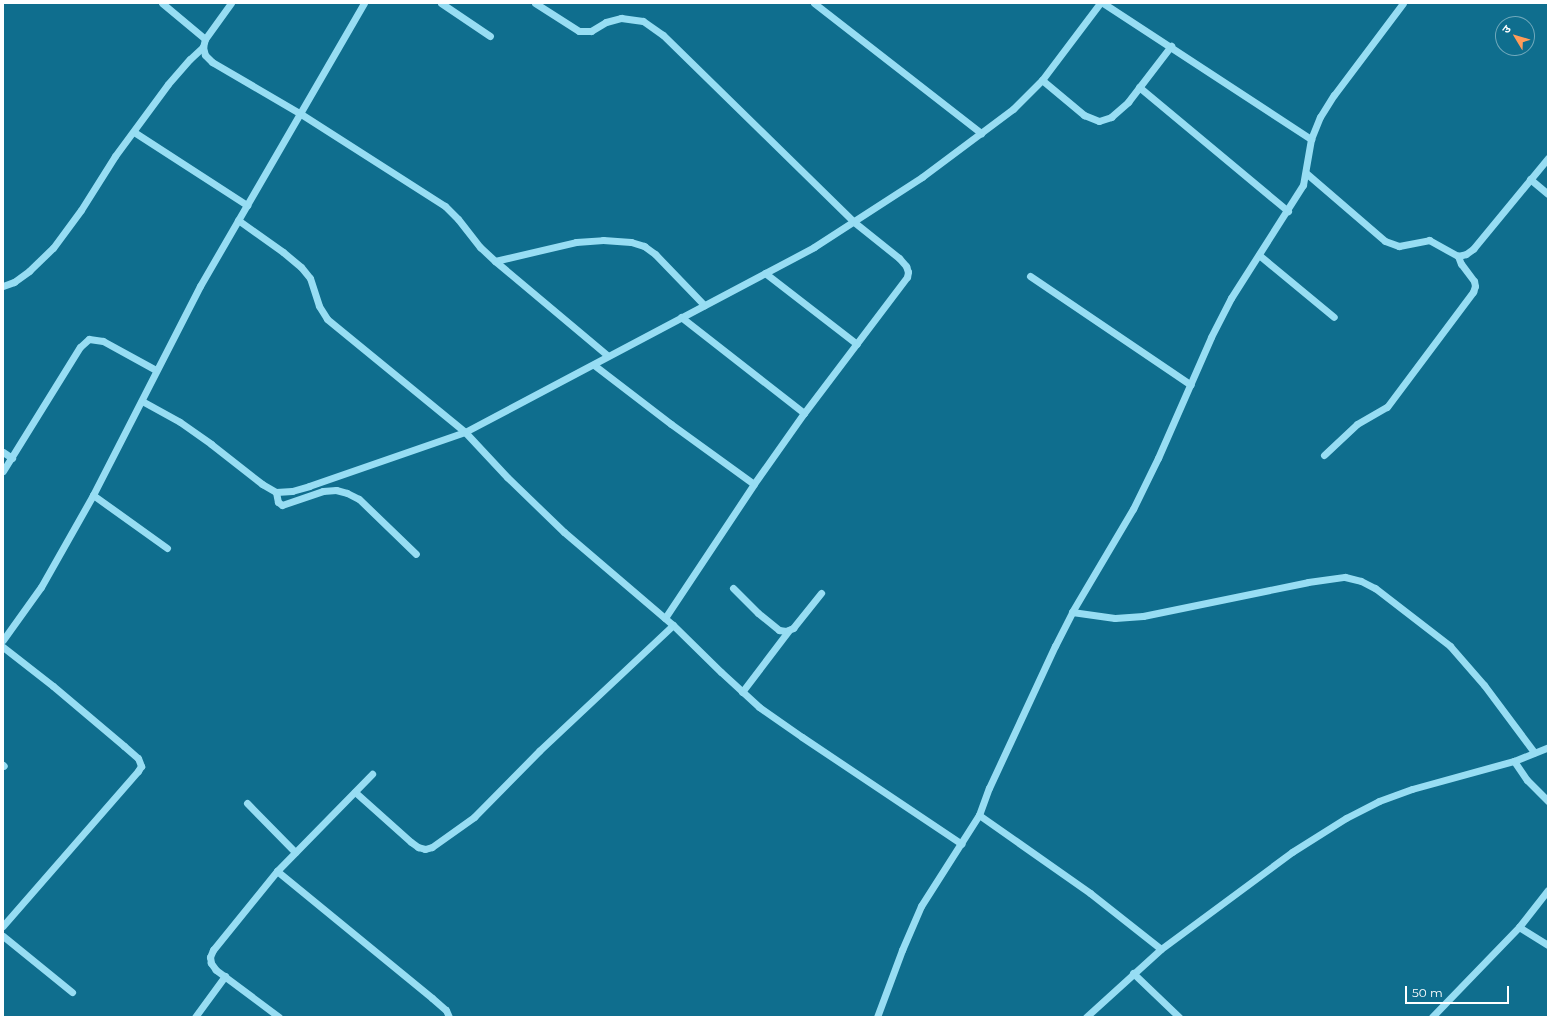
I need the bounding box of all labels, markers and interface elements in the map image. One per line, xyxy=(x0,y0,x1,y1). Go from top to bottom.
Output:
north arrow xyxy=(1495,16,1535,56)
text: उ xyxy=(1499,22,1514,36)
scale bar xyxy=(1407,978,1511,1004)
text: 50 m xyxy=(1412,985,1443,1000)

